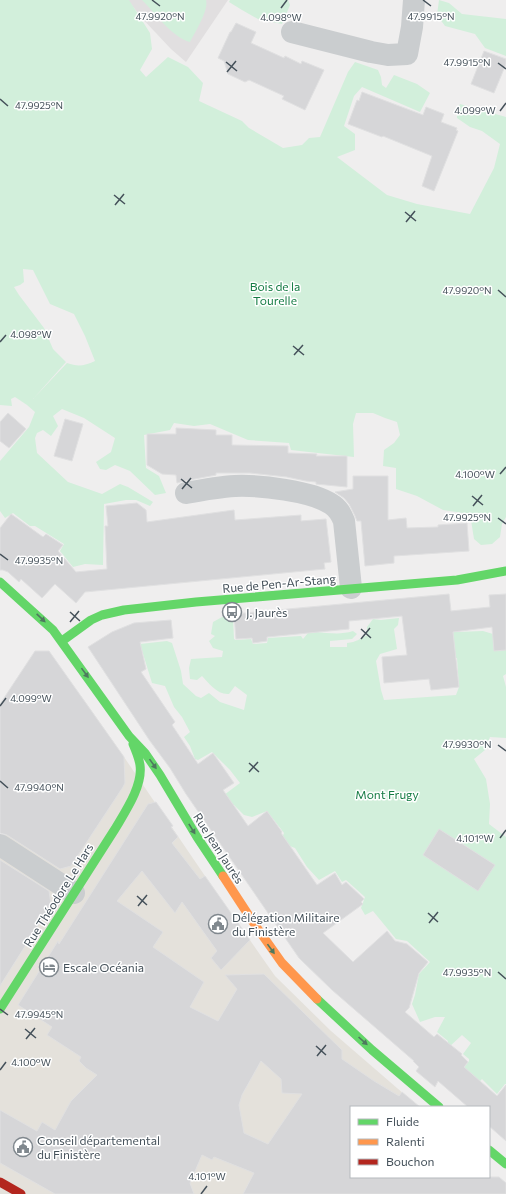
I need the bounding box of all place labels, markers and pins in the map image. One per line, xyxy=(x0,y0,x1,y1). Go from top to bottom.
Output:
bus stop icon: J. Jaurès xyxy=(221,601,243,623)
place label: J. Jaurès xyxy=(246,605,287,620)
place label: Délégation Militaire du Finistère xyxy=(232,910,340,938)
public building icon: Délégation Militaire du Finistère xyxy=(207,913,229,935)
hotel icon: Escale Océania xyxy=(38,956,60,978)
place label: Escale Océania xyxy=(63,960,144,974)
place label: Conseil départemental du Finistère xyxy=(37,1133,160,1161)
public building icon: Conseil départemental du Finistère xyxy=(12,1136,34,1158)

